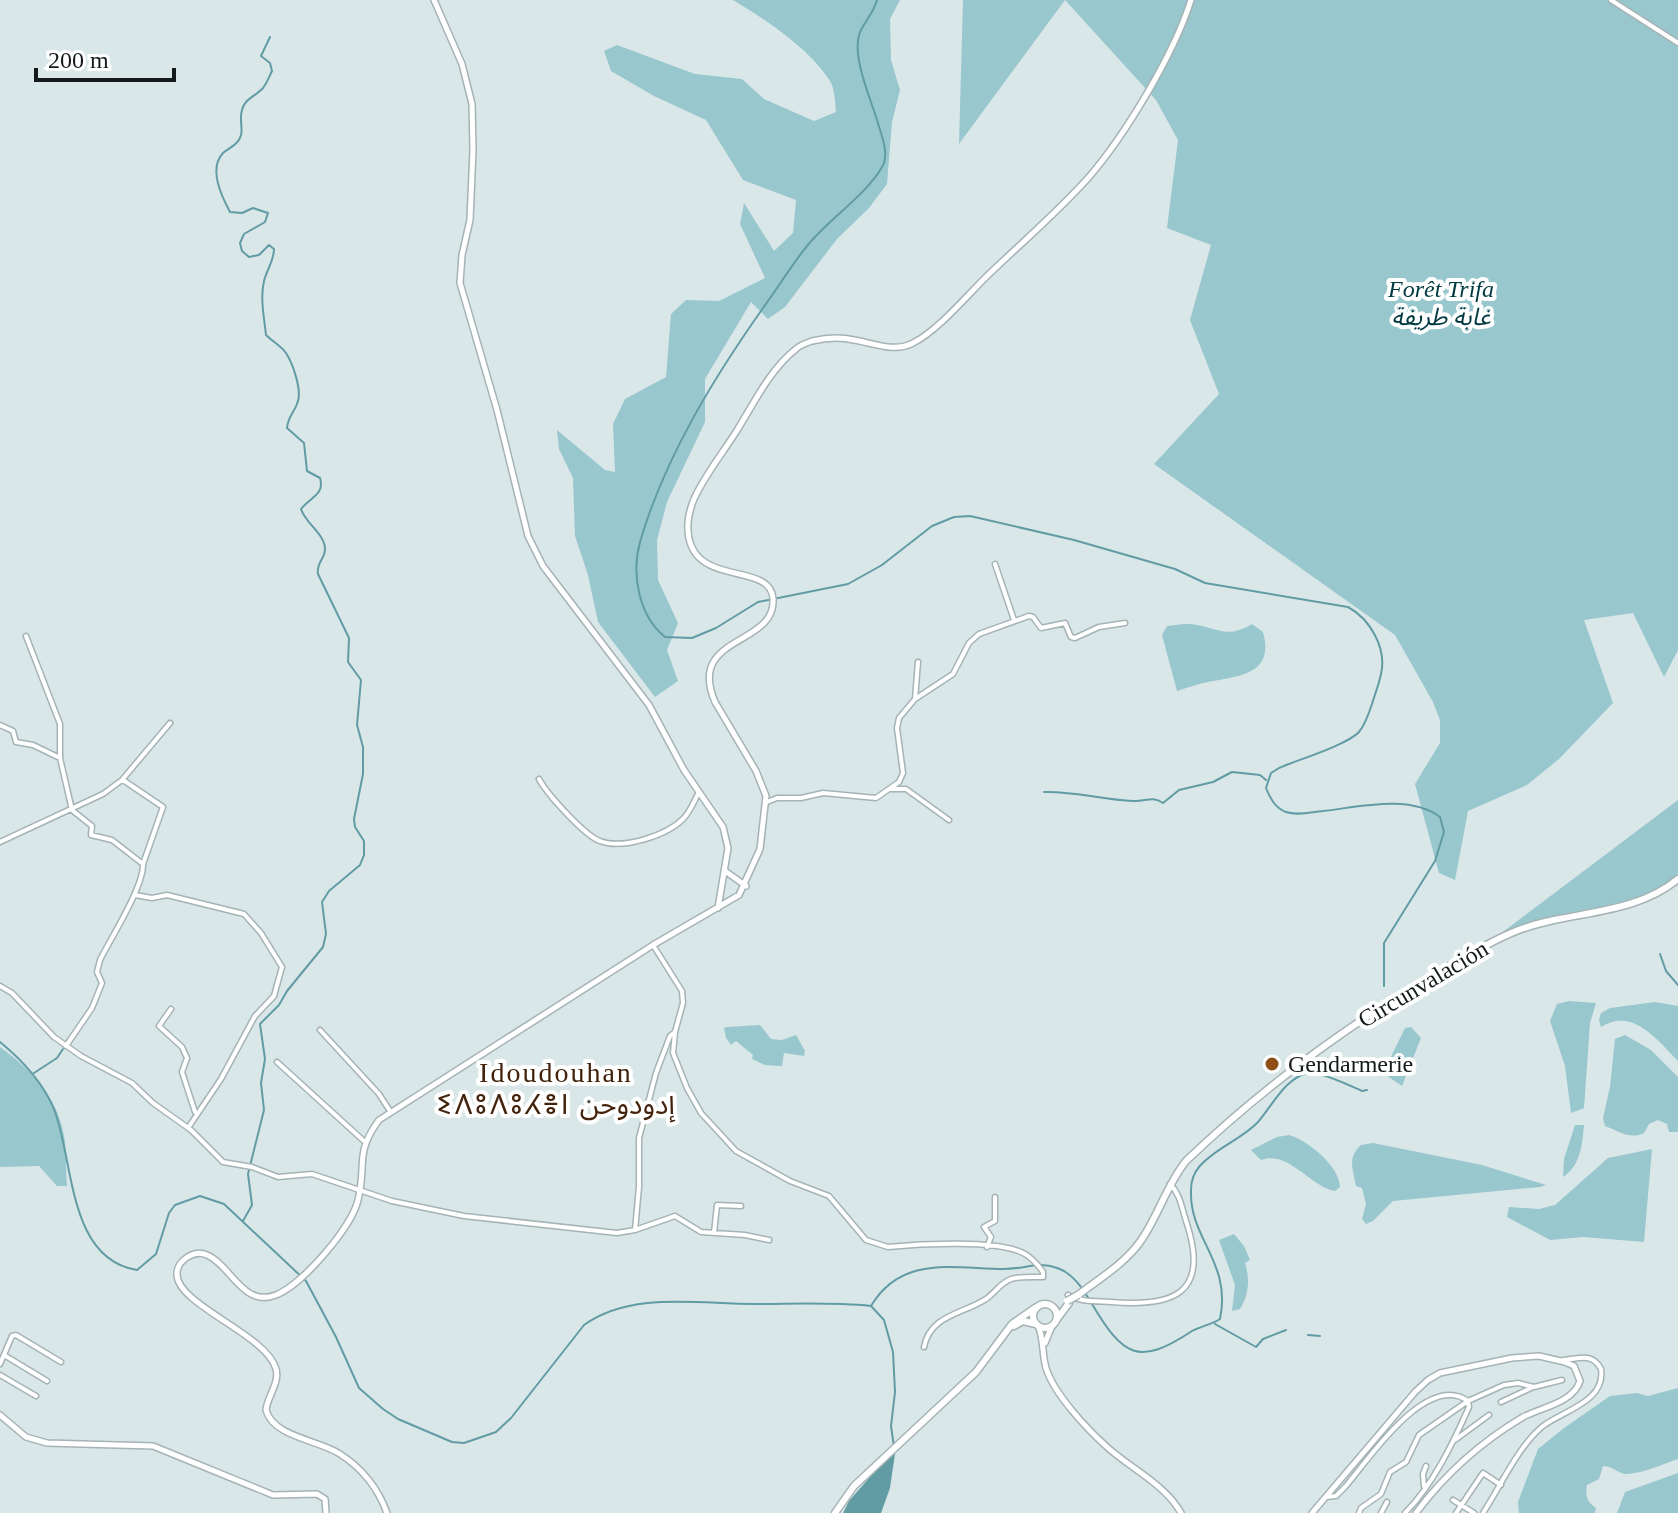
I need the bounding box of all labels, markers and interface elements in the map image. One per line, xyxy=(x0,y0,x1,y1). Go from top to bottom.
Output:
scale bar xyxy=(36,32,174,82)
text: 200 m xyxy=(48,47,109,73)
park label: Forêt Trifa غابة طريفة xyxy=(1387,276,1494,331)
street label: Circunvalación xyxy=(1353,935,1493,1033)
place label: Gendarmerie xyxy=(1288,1051,1413,1077)
marker: Gendarmerie xyxy=(1263,1055,1281,1073)
district label: Idoudouhan ⵉⴷⵓⴷⵓⵃⴻⵏ إدودوحن xyxy=(437,1057,676,1123)

